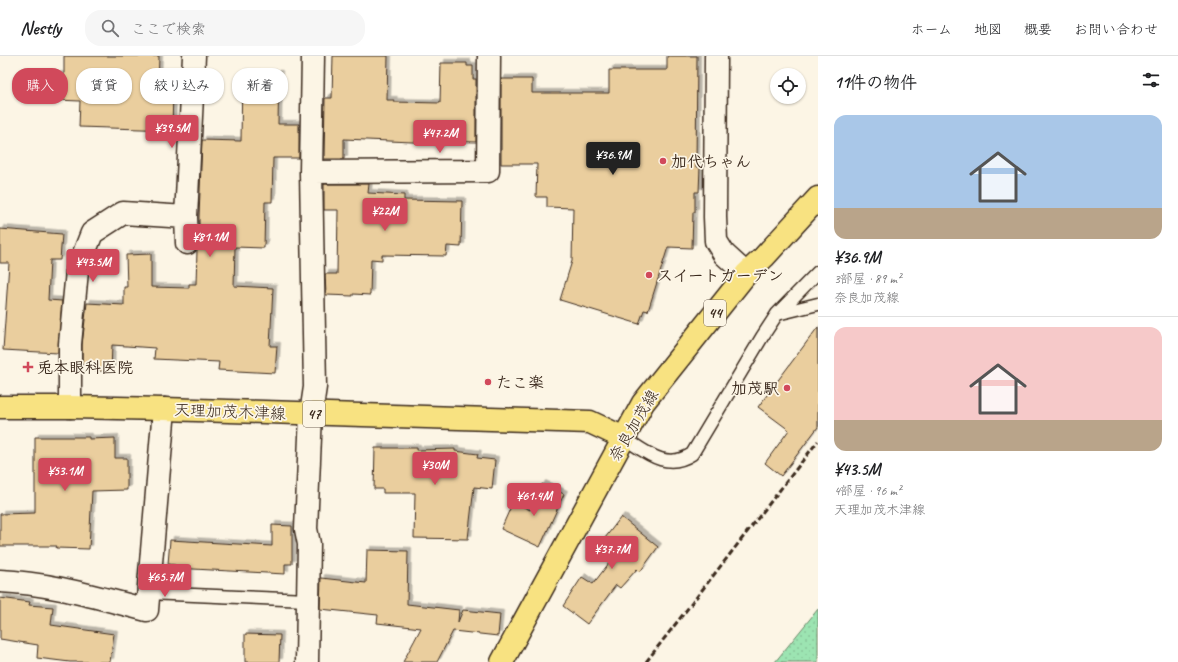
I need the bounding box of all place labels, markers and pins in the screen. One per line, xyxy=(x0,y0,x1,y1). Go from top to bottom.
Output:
pin: ¥39.5M xyxy=(139,115,205,149)
pin: ¥47.2M xyxy=(407,120,473,154)
pin: ¥36.9M xyxy=(580,142,646,176)
place label: 加代ちゃん xyxy=(671,152,751,172)
marker: 加代ちゃん xyxy=(658,156,668,166)
pin: ¥22M xyxy=(361,198,409,232)
pin: ¥81.1M xyxy=(177,224,243,258)
pin: ¥43.5M xyxy=(60,249,126,283)
place label: スイートガーデン xyxy=(657,266,784,286)
marker: スイートガーデン xyxy=(644,270,654,280)
place label: 兎本眼科医院 xyxy=(37,358,133,378)
marker: 兎本眼科医院 xyxy=(22,361,34,373)
place label: たこ楽 xyxy=(496,373,544,393)
marker: たこ楽 xyxy=(483,377,493,387)
place label: 加茂駅 xyxy=(731,379,779,399)
marker: 加茂駅 xyxy=(782,383,792,393)
pin: ¥30M xyxy=(411,452,459,486)
pin: ¥53.1M xyxy=(32,458,98,492)
pin: ¥61.4M xyxy=(501,483,567,517)
pin: ¥37.7M xyxy=(579,536,645,570)
pin: ¥65.7M xyxy=(132,564,198,598)

